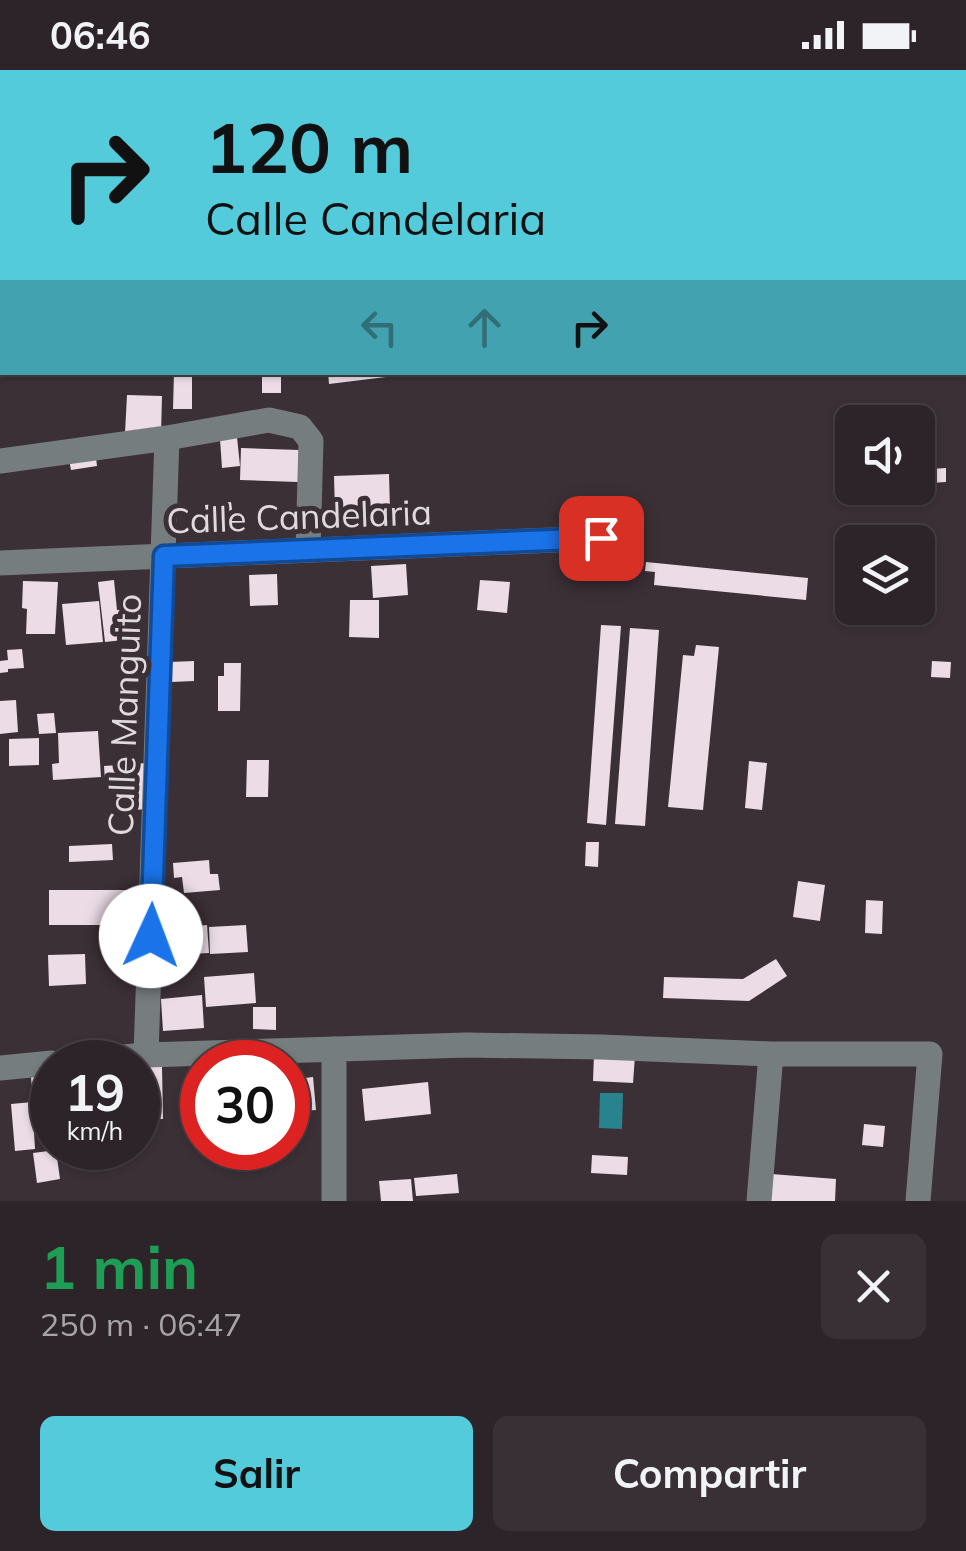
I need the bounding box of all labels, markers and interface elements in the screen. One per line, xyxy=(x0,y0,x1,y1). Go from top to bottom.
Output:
text: 06:46 xyxy=(50,11,151,59)
text: 120 m xyxy=(205,103,413,191)
icon: right xyxy=(40,110,170,240)
text: Calle Candelaria xyxy=(205,190,546,246)
icon: left xyxy=(352,300,407,355)
icon: ahead xyxy=(457,300,512,355)
icon: right xyxy=(562,300,617,355)
map controls xyxy=(835,405,935,625)
button: sound xyxy=(835,405,935,505)
street label: Calle Candelaria xyxy=(166,489,432,543)
pin xyxy=(559,496,644,581)
icon: arrive xyxy=(574,511,629,566)
button: layers xyxy=(835,525,935,625)
street label: Calle Manguito xyxy=(98,593,150,837)
position arrow xyxy=(99,884,203,988)
speed limit sign: 30 xyxy=(180,1040,310,1170)
text: 19 xyxy=(65,1061,125,1124)
text: km/h xyxy=(67,1115,123,1146)
text: 1 min xyxy=(40,1229,198,1304)
button: close xyxy=(821,1234,926,1339)
text: 250 m · 06:47 xyxy=(40,1304,242,1344)
button: Salir xyxy=(40,1416,473,1531)
button: Compartir xyxy=(493,1416,926,1531)

